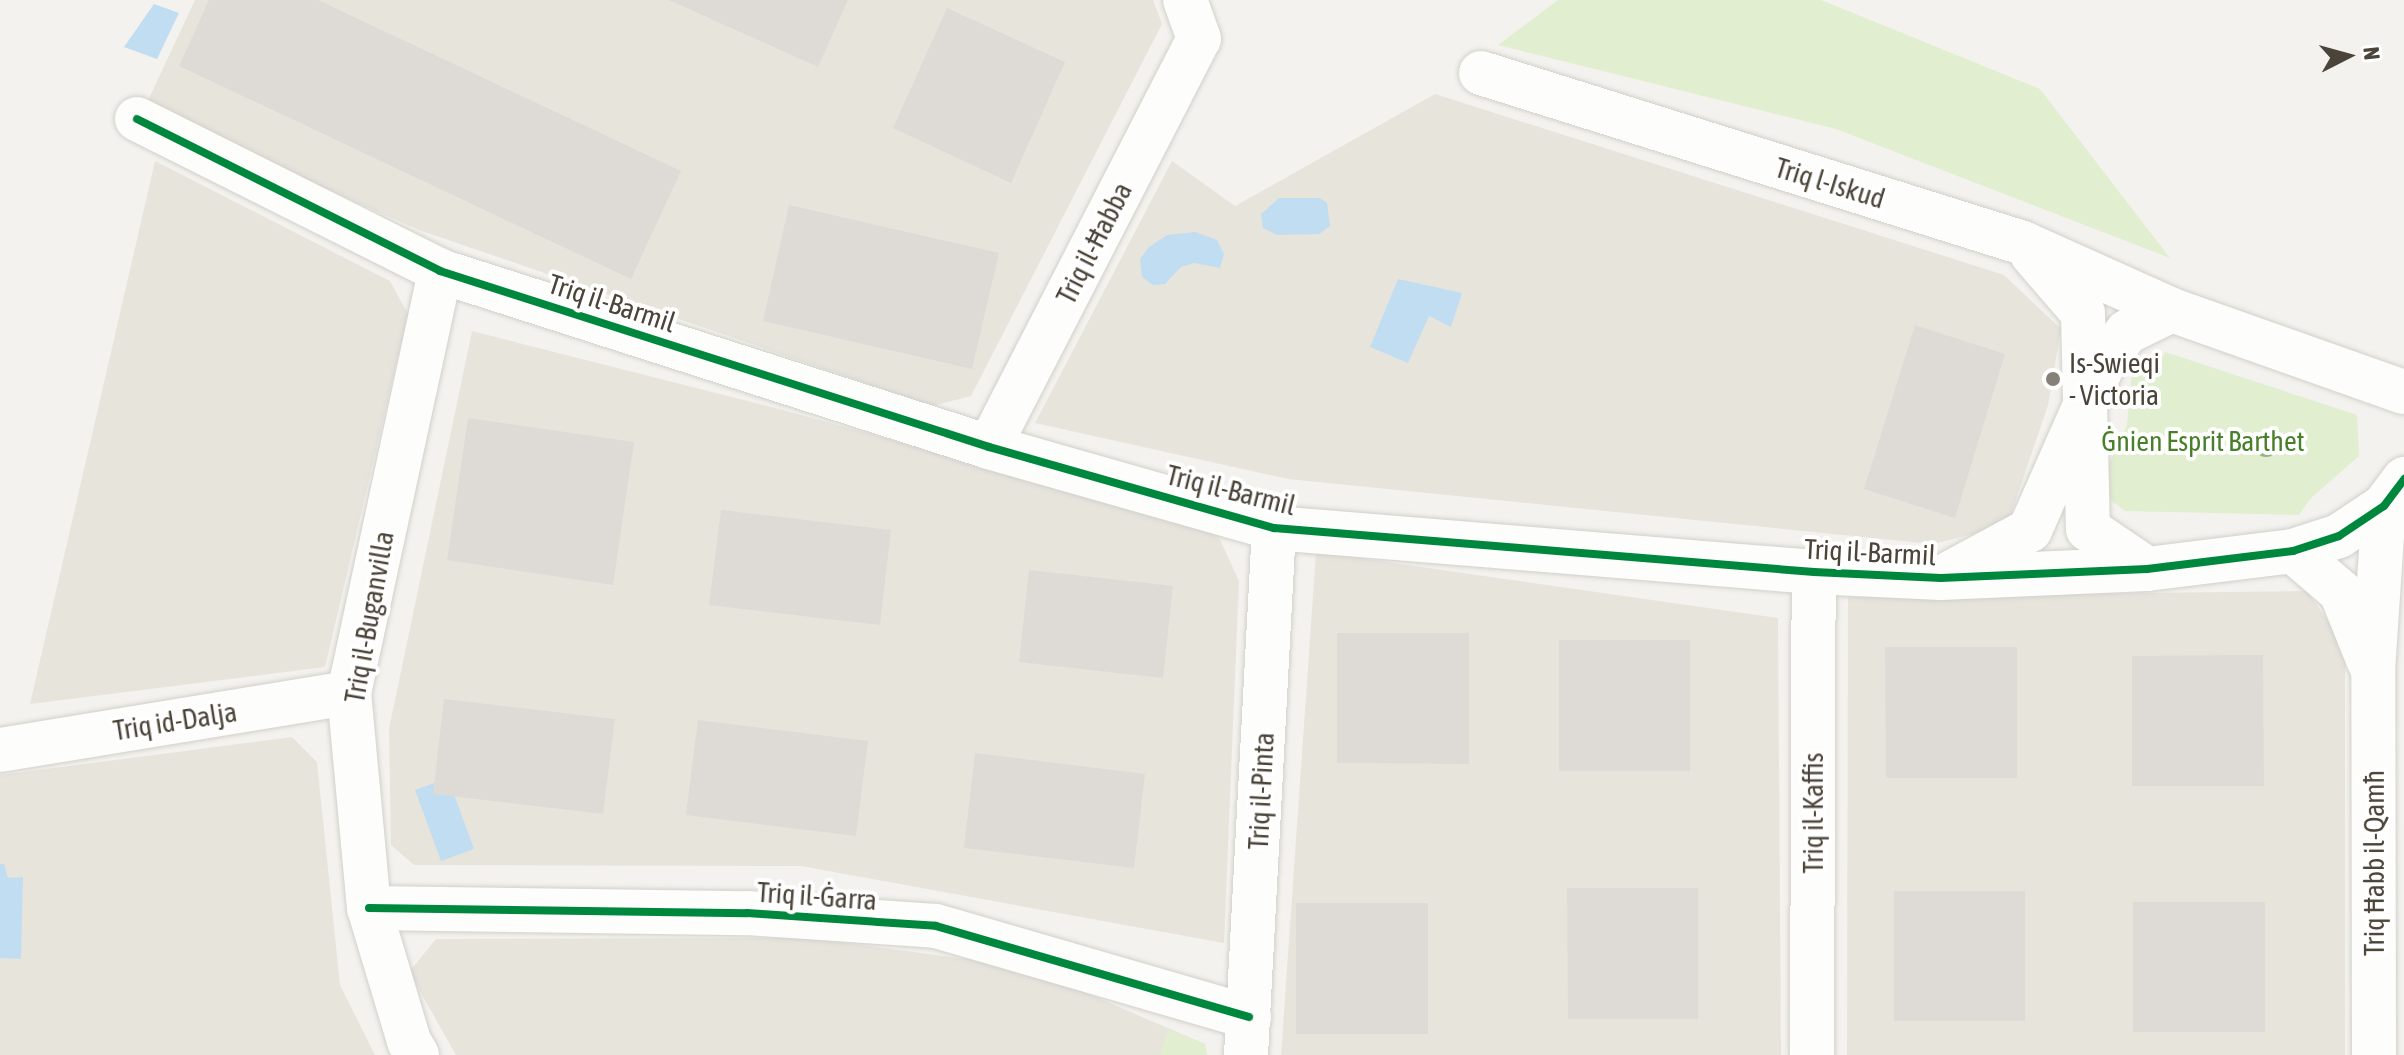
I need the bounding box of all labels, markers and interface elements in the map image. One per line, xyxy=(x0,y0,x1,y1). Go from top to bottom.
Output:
north arrow xyxy=(2308,16,2388,96)
text: N xyxy=(2358,46,2385,61)
street label: Triq l-Iskud xyxy=(1771,150,1889,216)
street label: Triq il-Ħabba xyxy=(1049,177,1139,309)
street label: Triq il-Barmil xyxy=(544,267,680,339)
place label: Is-Swieqi - Victoria xyxy=(2069,346,2160,412)
marker: Is-Swieqi - Victoria xyxy=(2044,370,2062,388)
park label: Ġnien Esprit Barthet xyxy=(2101,424,2305,458)
street label: Triq il-Barmil xyxy=(1163,458,1299,522)
street label: Triq il-Buganvilla xyxy=(337,528,401,706)
street label: Triq il-Barmil xyxy=(1803,532,1937,572)
street label: Triq id-Dalja xyxy=(111,695,239,747)
street label: Triq il-Pinta xyxy=(1241,731,1281,851)
street label: Triq il-Kaffis xyxy=(1796,753,1830,873)
street label: Triq Ħabb il-Qamħ xyxy=(2357,770,2391,956)
street label: Triq il-Ġarra xyxy=(756,875,878,917)

